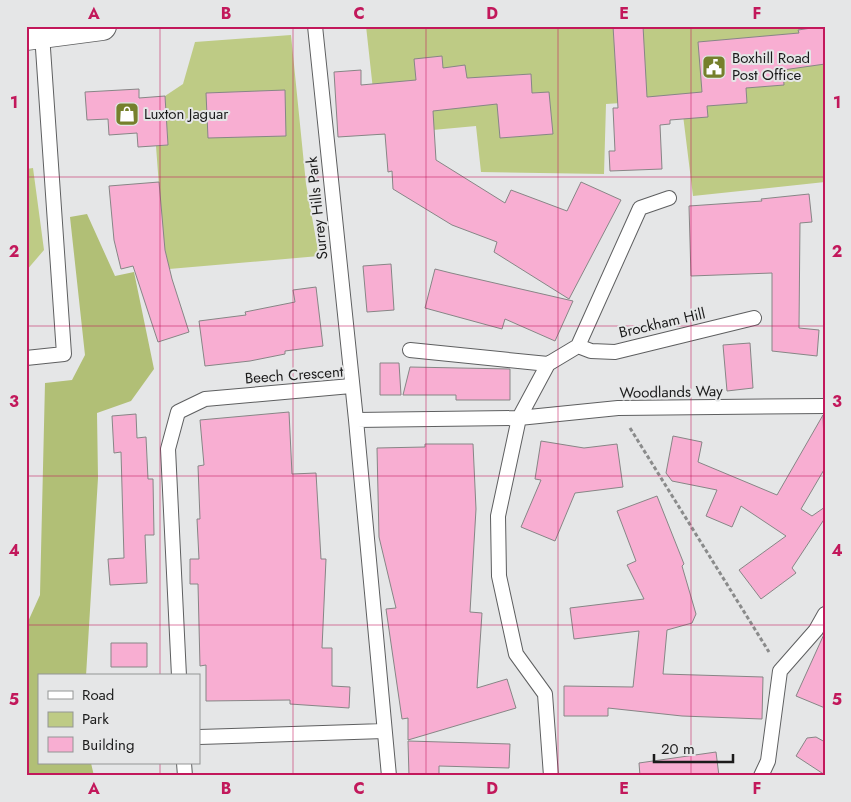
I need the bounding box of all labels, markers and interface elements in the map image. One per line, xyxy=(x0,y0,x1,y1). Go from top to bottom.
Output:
text: A xyxy=(87,2,100,25)
text: B xyxy=(221,2,231,25)
text: C xyxy=(353,2,365,25)
text: D xyxy=(486,2,498,25)
text: E xyxy=(619,2,629,25)
text: F xyxy=(753,2,761,25)
place label: Boxhill Road Post Office xyxy=(732,47,810,86)
public building icon: Boxhill Road Post Office xyxy=(701,54,727,80)
text: 1 xyxy=(10,91,18,114)
text: 1 xyxy=(833,91,841,114)
shop icon: Luxton Jaguar xyxy=(114,101,140,127)
place label: Luxton Jaguar xyxy=(144,103,229,125)
street label: Surrey Hills Park xyxy=(301,155,333,261)
text: 2 xyxy=(9,240,19,263)
text: 2 xyxy=(832,240,842,263)
street label: Brockham Hill xyxy=(617,302,707,344)
street label: Beech Crescent xyxy=(244,361,344,389)
street label: Woodlands Way xyxy=(619,380,723,404)
text: 3 xyxy=(9,390,19,413)
text: 3 xyxy=(832,390,842,413)
text: 4 xyxy=(8,539,20,562)
text: 4 xyxy=(831,539,843,562)
legend xyxy=(38,674,200,764)
text: Road xyxy=(82,684,114,706)
text: 5 xyxy=(9,688,19,711)
text: 5 xyxy=(832,688,842,711)
text: Park xyxy=(82,708,109,730)
scale bar xyxy=(654,732,732,764)
text: Building xyxy=(82,734,134,756)
text: 20 m xyxy=(661,738,695,760)
text: A xyxy=(87,777,100,800)
text: B xyxy=(221,777,231,800)
text: C xyxy=(353,777,365,800)
text: D xyxy=(486,777,498,800)
text: E xyxy=(619,777,629,800)
text: F xyxy=(753,777,761,800)

